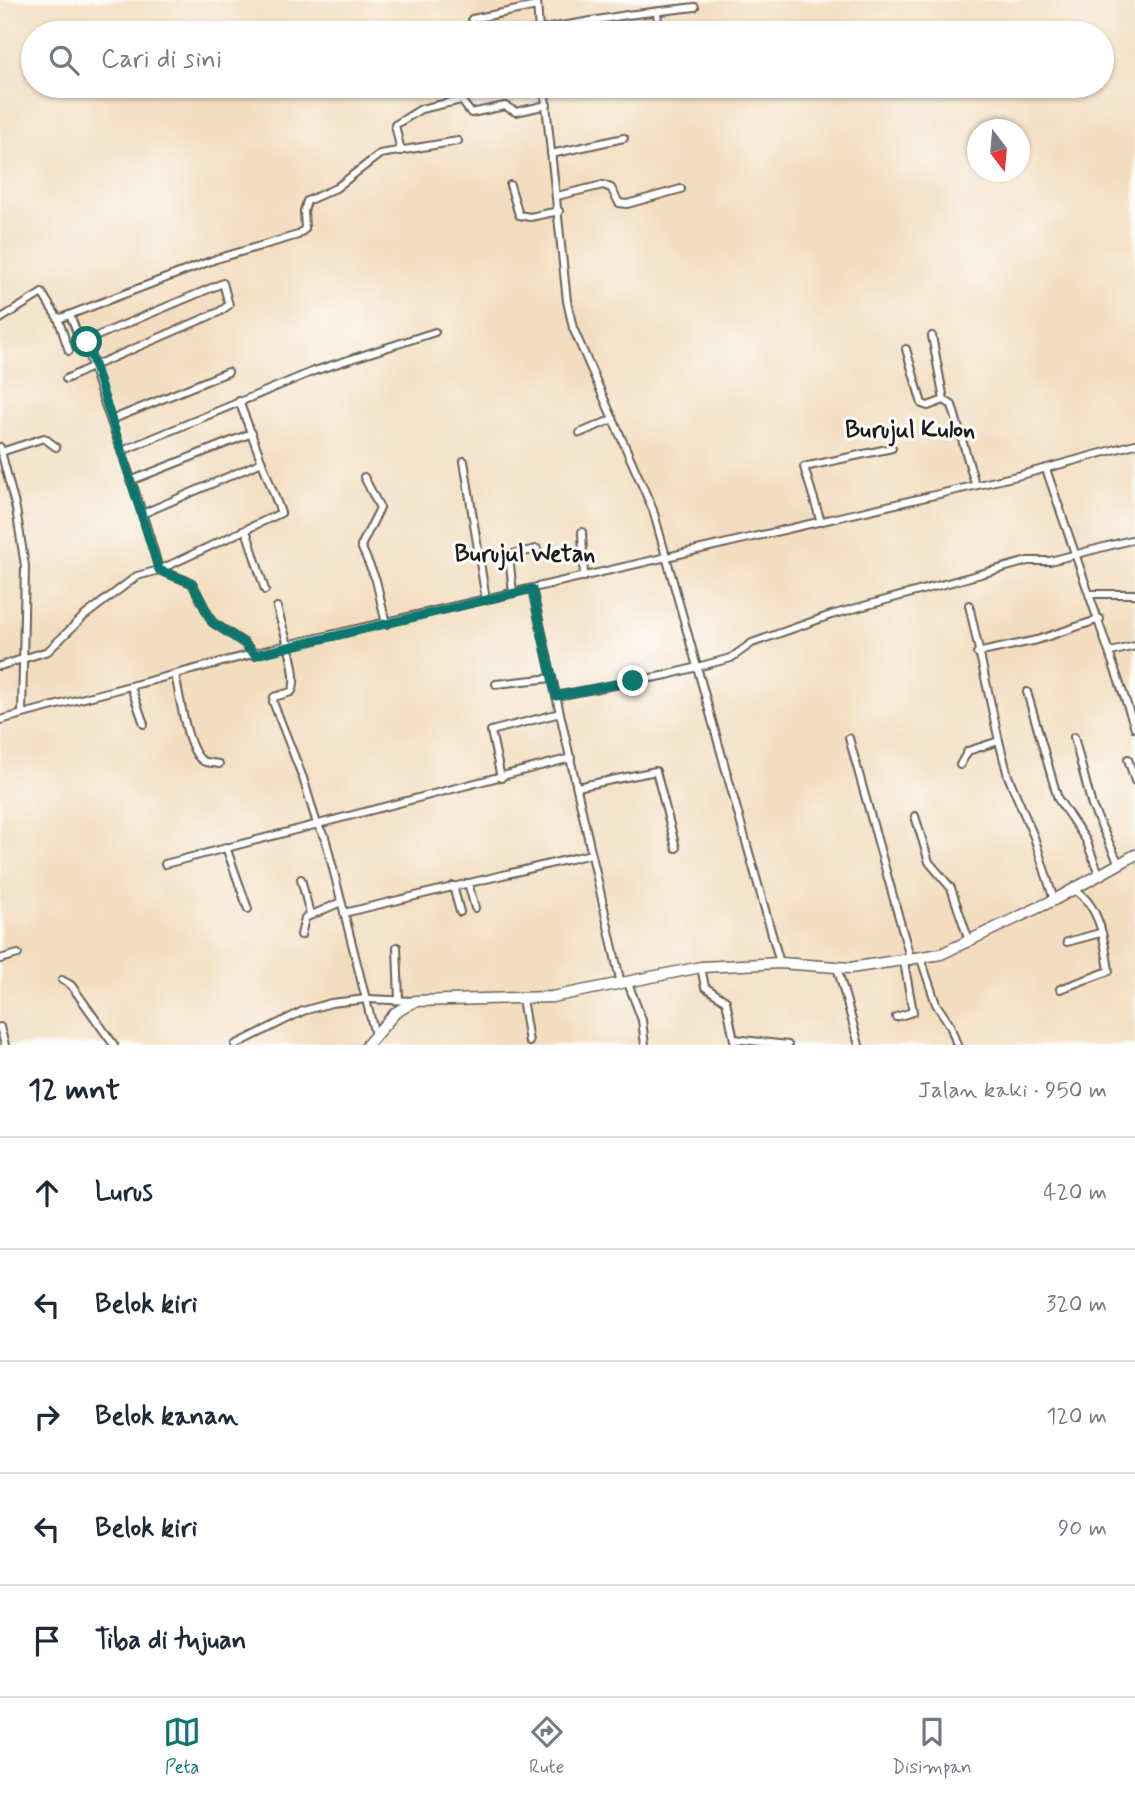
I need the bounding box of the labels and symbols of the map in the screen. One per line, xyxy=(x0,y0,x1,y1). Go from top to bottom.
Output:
north arrow xyxy=(967,119,1030,182)
route start xyxy=(71,326,102,357)
district label: Burujul Kulon xyxy=(845,415,975,447)
district label: Burujul Wetan xyxy=(455,539,595,571)
route end xyxy=(617,665,648,696)

